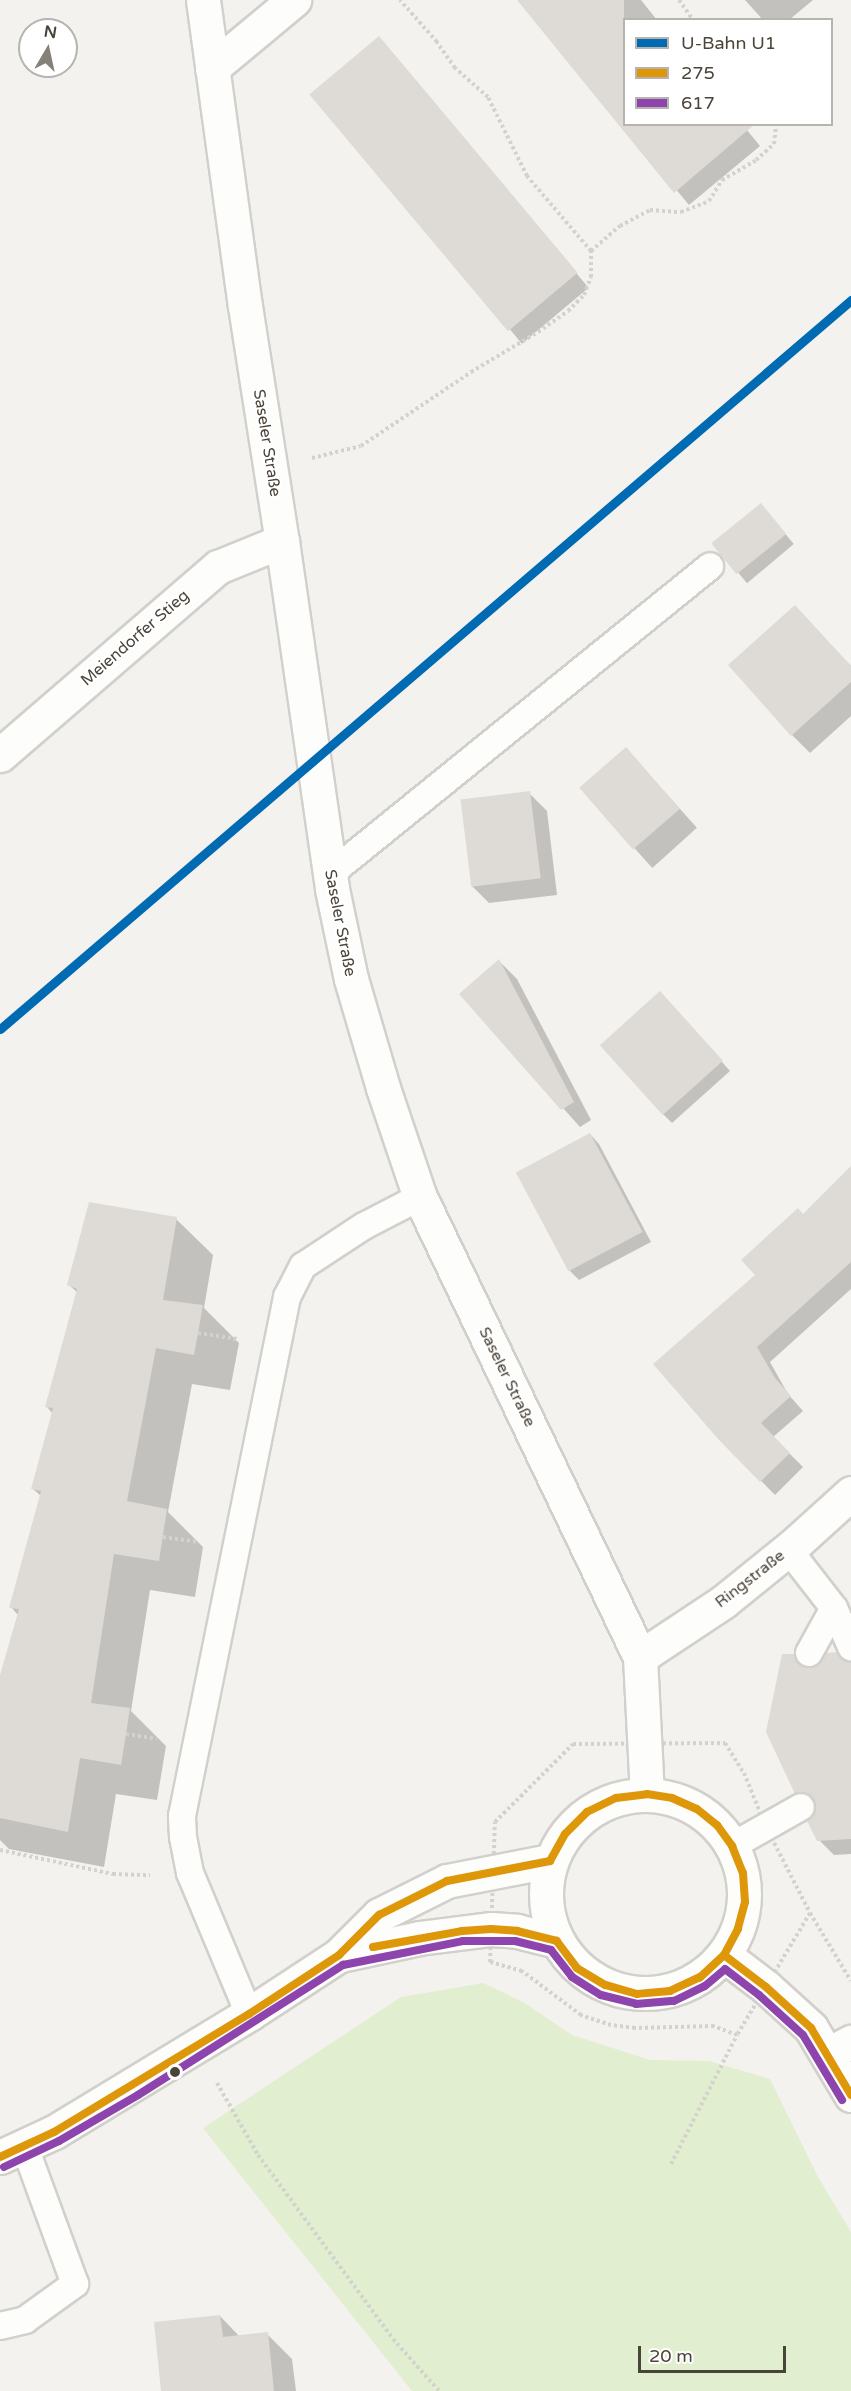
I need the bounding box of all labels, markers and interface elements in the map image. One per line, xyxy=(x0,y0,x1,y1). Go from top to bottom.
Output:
north arrow xyxy=(18,18,78,78)
legend xyxy=(623,18,833,126)
text: N xyxy=(43,21,58,43)
text: U-Bahn U1 xyxy=(681,32,776,54)
text: 275 xyxy=(681,62,715,84)
text: 617 xyxy=(681,92,715,114)
street label: Saseler Straße xyxy=(249,388,285,498)
street label: Meiendorfer Stieg xyxy=(77,586,193,690)
street label: Saseler Straße xyxy=(320,868,360,978)
street label: Saseler Straße xyxy=(475,1324,539,1430)
street label: Ringstraße xyxy=(711,1546,789,1612)
unlabelled marker xyxy=(169,2066,181,2078)
scale bar xyxy=(641,2334,790,2372)
text: 20 m xyxy=(649,2345,693,2367)

